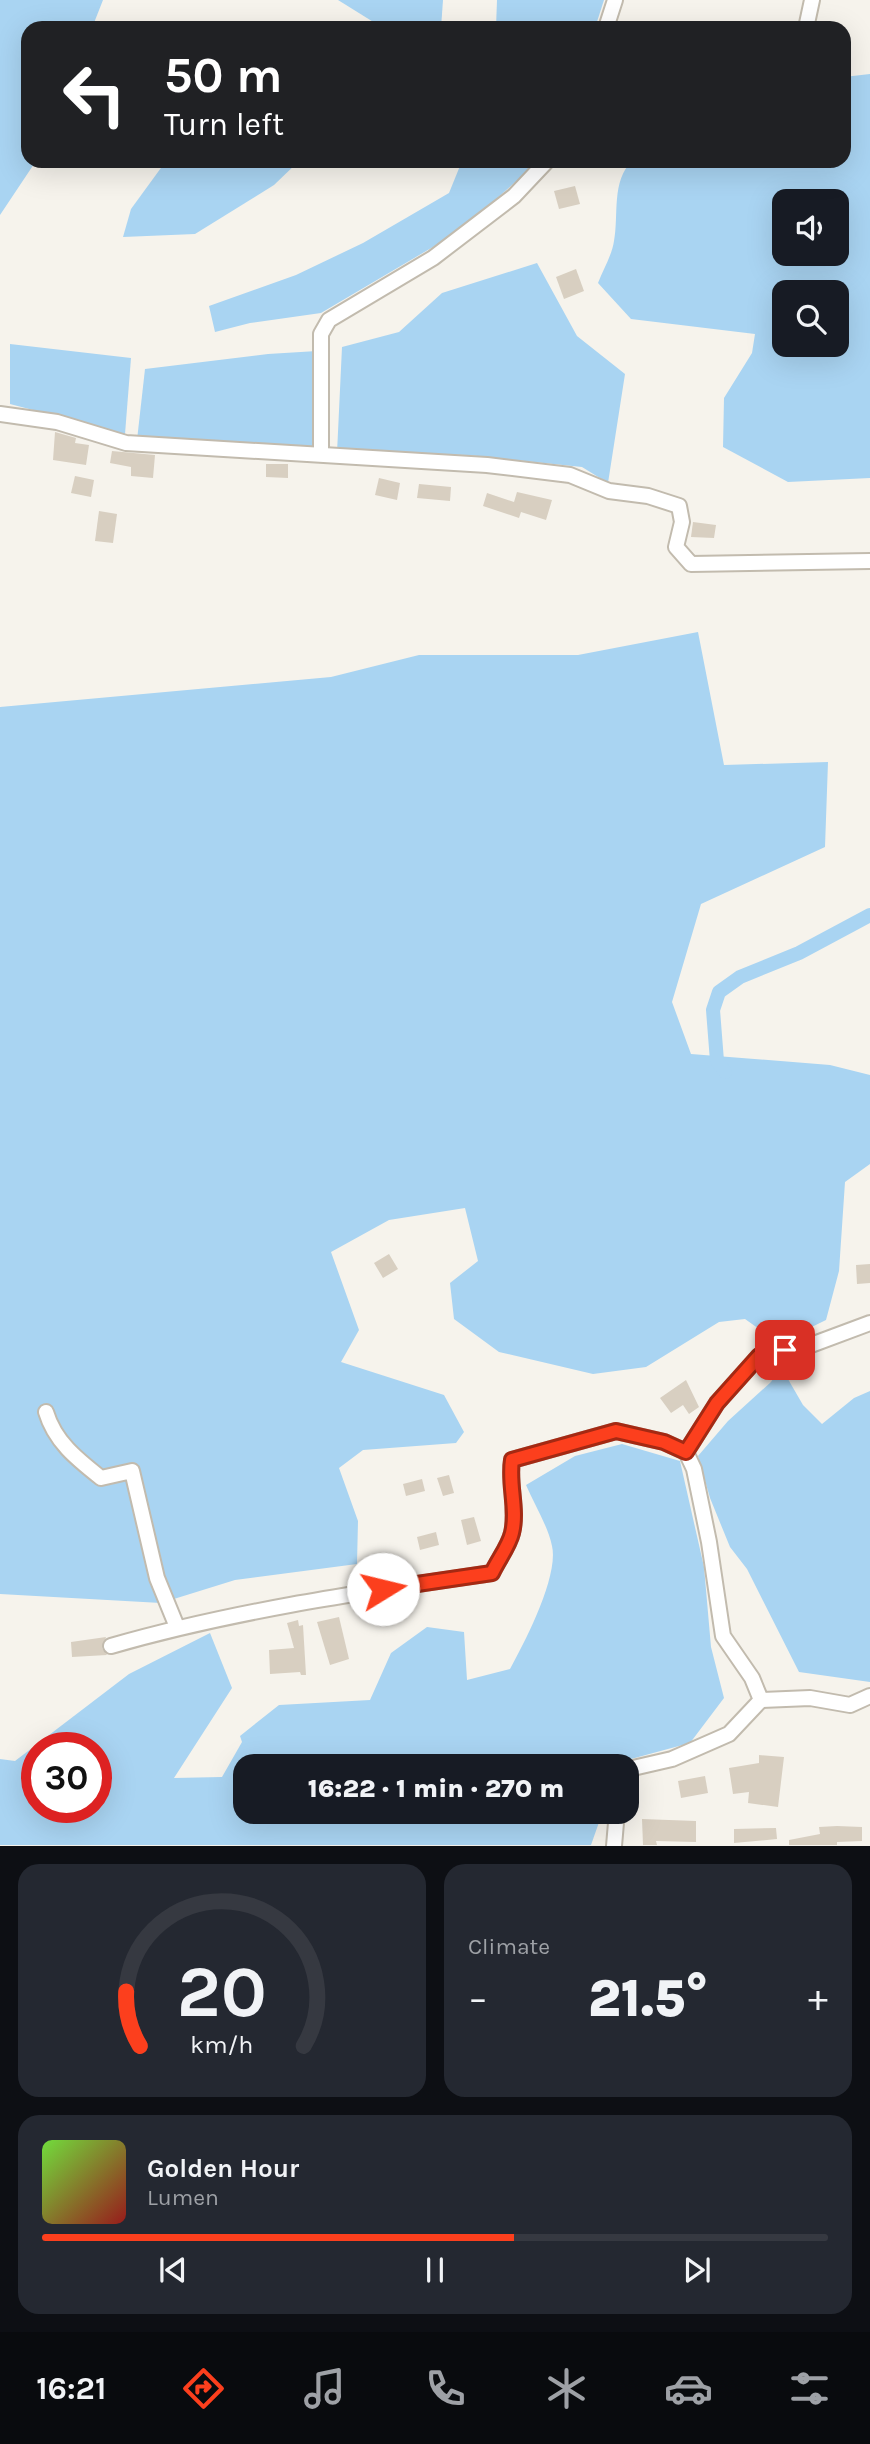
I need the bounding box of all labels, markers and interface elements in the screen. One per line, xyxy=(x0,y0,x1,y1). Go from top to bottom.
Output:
text: 50 m xyxy=(164,47,282,104)
icon: left xyxy=(49,49,140,140)
text: Turn left xyxy=(164,106,284,143)
map controls xyxy=(772,189,849,357)
button: sound xyxy=(772,189,849,266)
button: search xyxy=(772,280,849,357)
pin xyxy=(755,1320,815,1380)
icon: arrive xyxy=(766,1331,804,1369)
position arrow xyxy=(346,1552,420,1626)
speed limit sign: 30 xyxy=(21,1732,112,1823)
text: 16:22 · 1 min · 270 m xyxy=(308,1773,564,1804)
text: Climate xyxy=(468,1933,550,1960)
text: 20 xyxy=(177,1950,267,2035)
text: 21.5° xyxy=(588,1968,708,2029)
text: − xyxy=(468,1976,488,2021)
text: + xyxy=(808,1976,828,2021)
text: km/h xyxy=(190,2030,254,2059)
text: Golden Hour xyxy=(147,2153,299,2184)
text: Lumen xyxy=(147,2184,219,2211)
icon: previous xyxy=(154,2251,192,2289)
icon: pause xyxy=(416,2251,454,2289)
icon: next xyxy=(678,2251,716,2289)
icon: directions xyxy=(179,2364,228,2413)
icon: music xyxy=(300,2364,349,2413)
icon: phone xyxy=(421,2364,470,2413)
icon: climate xyxy=(542,2364,591,2413)
icon: car xyxy=(664,2364,713,2413)
icon: filters xyxy=(785,2364,834,2413)
text: 16:21 xyxy=(36,2370,106,2407)

